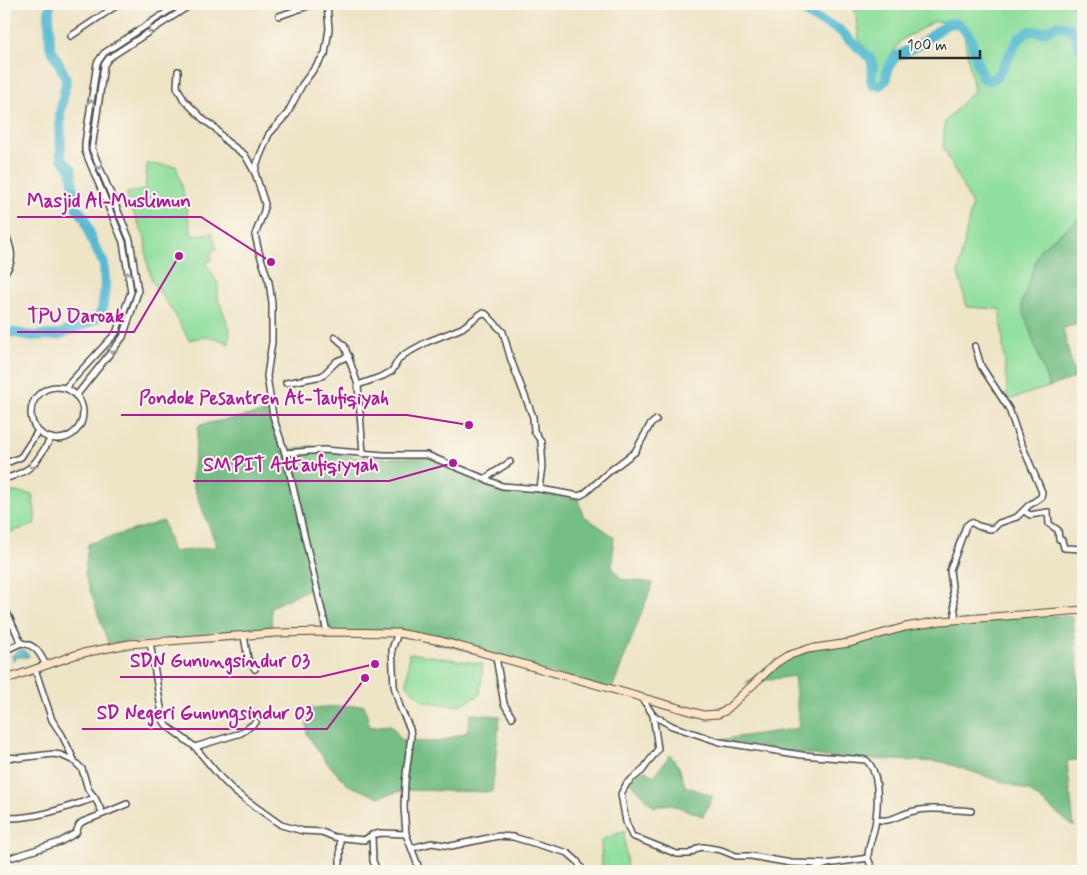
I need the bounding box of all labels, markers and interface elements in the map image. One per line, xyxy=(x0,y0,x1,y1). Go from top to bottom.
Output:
one-way arrow xyxy=(148,24,157,34)
scale bar xyxy=(900,28,980,60)
text: 100 m xyxy=(907,36,947,56)
one-way arrow xyxy=(85,99,96,107)
one-way arrow xyxy=(93,161,103,170)
callout: Masjid Al-Muslimun xyxy=(17,183,201,217)
text: Masjid Al-Muslimun xyxy=(27,189,191,215)
one-way arrow xyxy=(123,270,134,278)
callout: TPU Daroak xyxy=(17,298,134,332)
text: TPU Daroak xyxy=(27,304,125,329)
one-way arrow xyxy=(109,345,118,354)
callout: Pondok Pesantren At-Taufiqiyah xyxy=(121,381,407,415)
text: Pondok Pesantren At-Taufiqiyah xyxy=(139,386,389,411)
callout: SMPIT Attaufiqiyyah xyxy=(193,447,389,481)
text: SMPIT Attaufiqiyyah xyxy=(203,453,379,478)
one-way arrow xyxy=(29,459,38,468)
callout: SDN Gunungsindur 03 xyxy=(120,643,320,677)
text: SDN Gunungsindur 03 xyxy=(130,649,310,675)
callout: SD Negeri Gunungsindur 03 xyxy=(82,695,327,729)
text: SD Negeri Gunungsindur 03 xyxy=(97,701,313,729)

